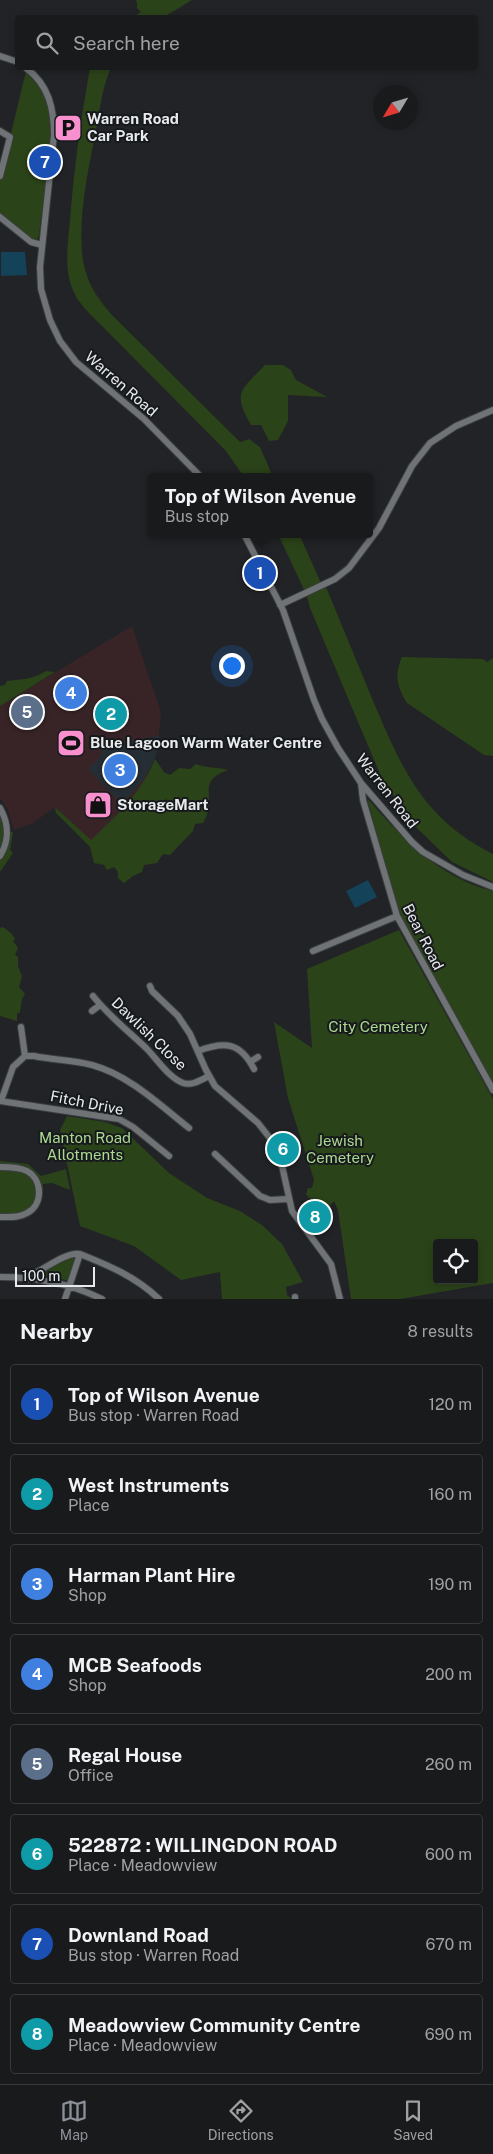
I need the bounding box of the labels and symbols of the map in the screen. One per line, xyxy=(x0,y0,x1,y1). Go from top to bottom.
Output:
north arrow xyxy=(373,85,418,130)
place label: Warren Road Car Park xyxy=(87,110,179,144)
parking icon: Warren Road Car Park xyxy=(53,113,83,143)
pin: 7 xyxy=(29,143,61,181)
street label: Warren Road xyxy=(82,348,161,420)
pin: 1 xyxy=(244,554,276,592)
your location xyxy=(219,653,245,679)
pin: 4 xyxy=(55,674,87,712)
pin: 5 xyxy=(11,693,43,731)
pin: 2 xyxy=(95,695,127,733)
sports icon: Blue Lagoon Warm Water Centre xyxy=(56,728,86,758)
place label: Blue Lagoon Warm Water Centre xyxy=(90,734,322,751)
street label: Warren Road xyxy=(353,750,422,831)
pin: 3 xyxy=(104,751,136,789)
shop icon: StorageMart xyxy=(83,790,113,820)
place label: StorageMart xyxy=(117,796,209,813)
street label: Bear Road xyxy=(400,901,447,973)
street label: Dawlish Close xyxy=(108,994,190,1074)
park label: City Cemetery xyxy=(328,1018,428,1035)
street label: Fitch Drive xyxy=(49,1087,125,1118)
park label: Manton Road Allotments xyxy=(39,1129,131,1163)
pin: 6 xyxy=(267,1130,299,1168)
park label: Jewish Cemetery xyxy=(306,1132,374,1166)
pin: 8 xyxy=(299,1198,331,1236)
scale bar xyxy=(15,1264,95,1287)

